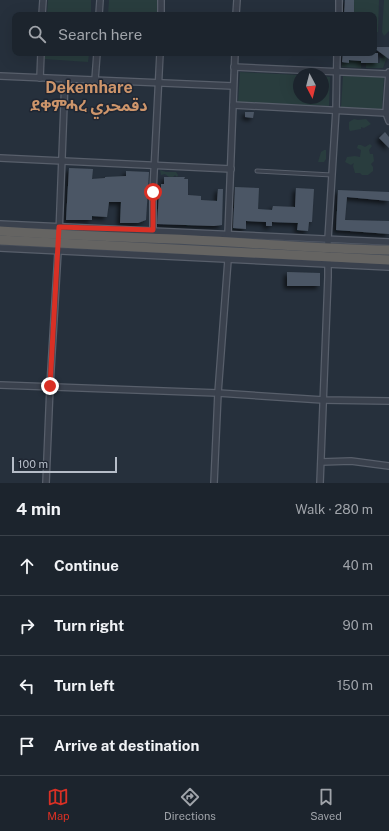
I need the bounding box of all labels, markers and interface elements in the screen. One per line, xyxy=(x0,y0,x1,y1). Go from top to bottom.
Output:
search box xyxy=(12,12,377,56)
icon: search xyxy=(26,23,48,45)
text: Search here xyxy=(58,26,142,43)
north arrow xyxy=(293,68,329,104)
district label: Dekemhare ደቀምሓረ دقمحري xyxy=(30,78,148,118)
route start xyxy=(144,183,162,201)
route end xyxy=(41,377,59,395)
scale bar xyxy=(12,455,117,474)
text: 100 m xyxy=(18,458,48,470)
text: 4 min xyxy=(16,499,61,519)
text: Walk · 280 m xyxy=(295,502,373,517)
icon: ahead xyxy=(16,555,38,577)
text: Continue xyxy=(54,557,119,574)
text: 40 m xyxy=(342,558,373,573)
icon: right xyxy=(16,615,38,637)
text: Turn right xyxy=(54,617,124,634)
text: 90 m xyxy=(343,618,373,633)
icon: left xyxy=(16,675,38,697)
text: Turn left xyxy=(54,677,115,694)
text: 150 m xyxy=(337,678,373,693)
icon: arrive xyxy=(16,735,38,757)
text: Arrive at destination xyxy=(54,737,199,754)
tab: Map xyxy=(47,786,70,822)
tab: Directions xyxy=(164,786,216,822)
tab: Saved xyxy=(310,786,342,822)

